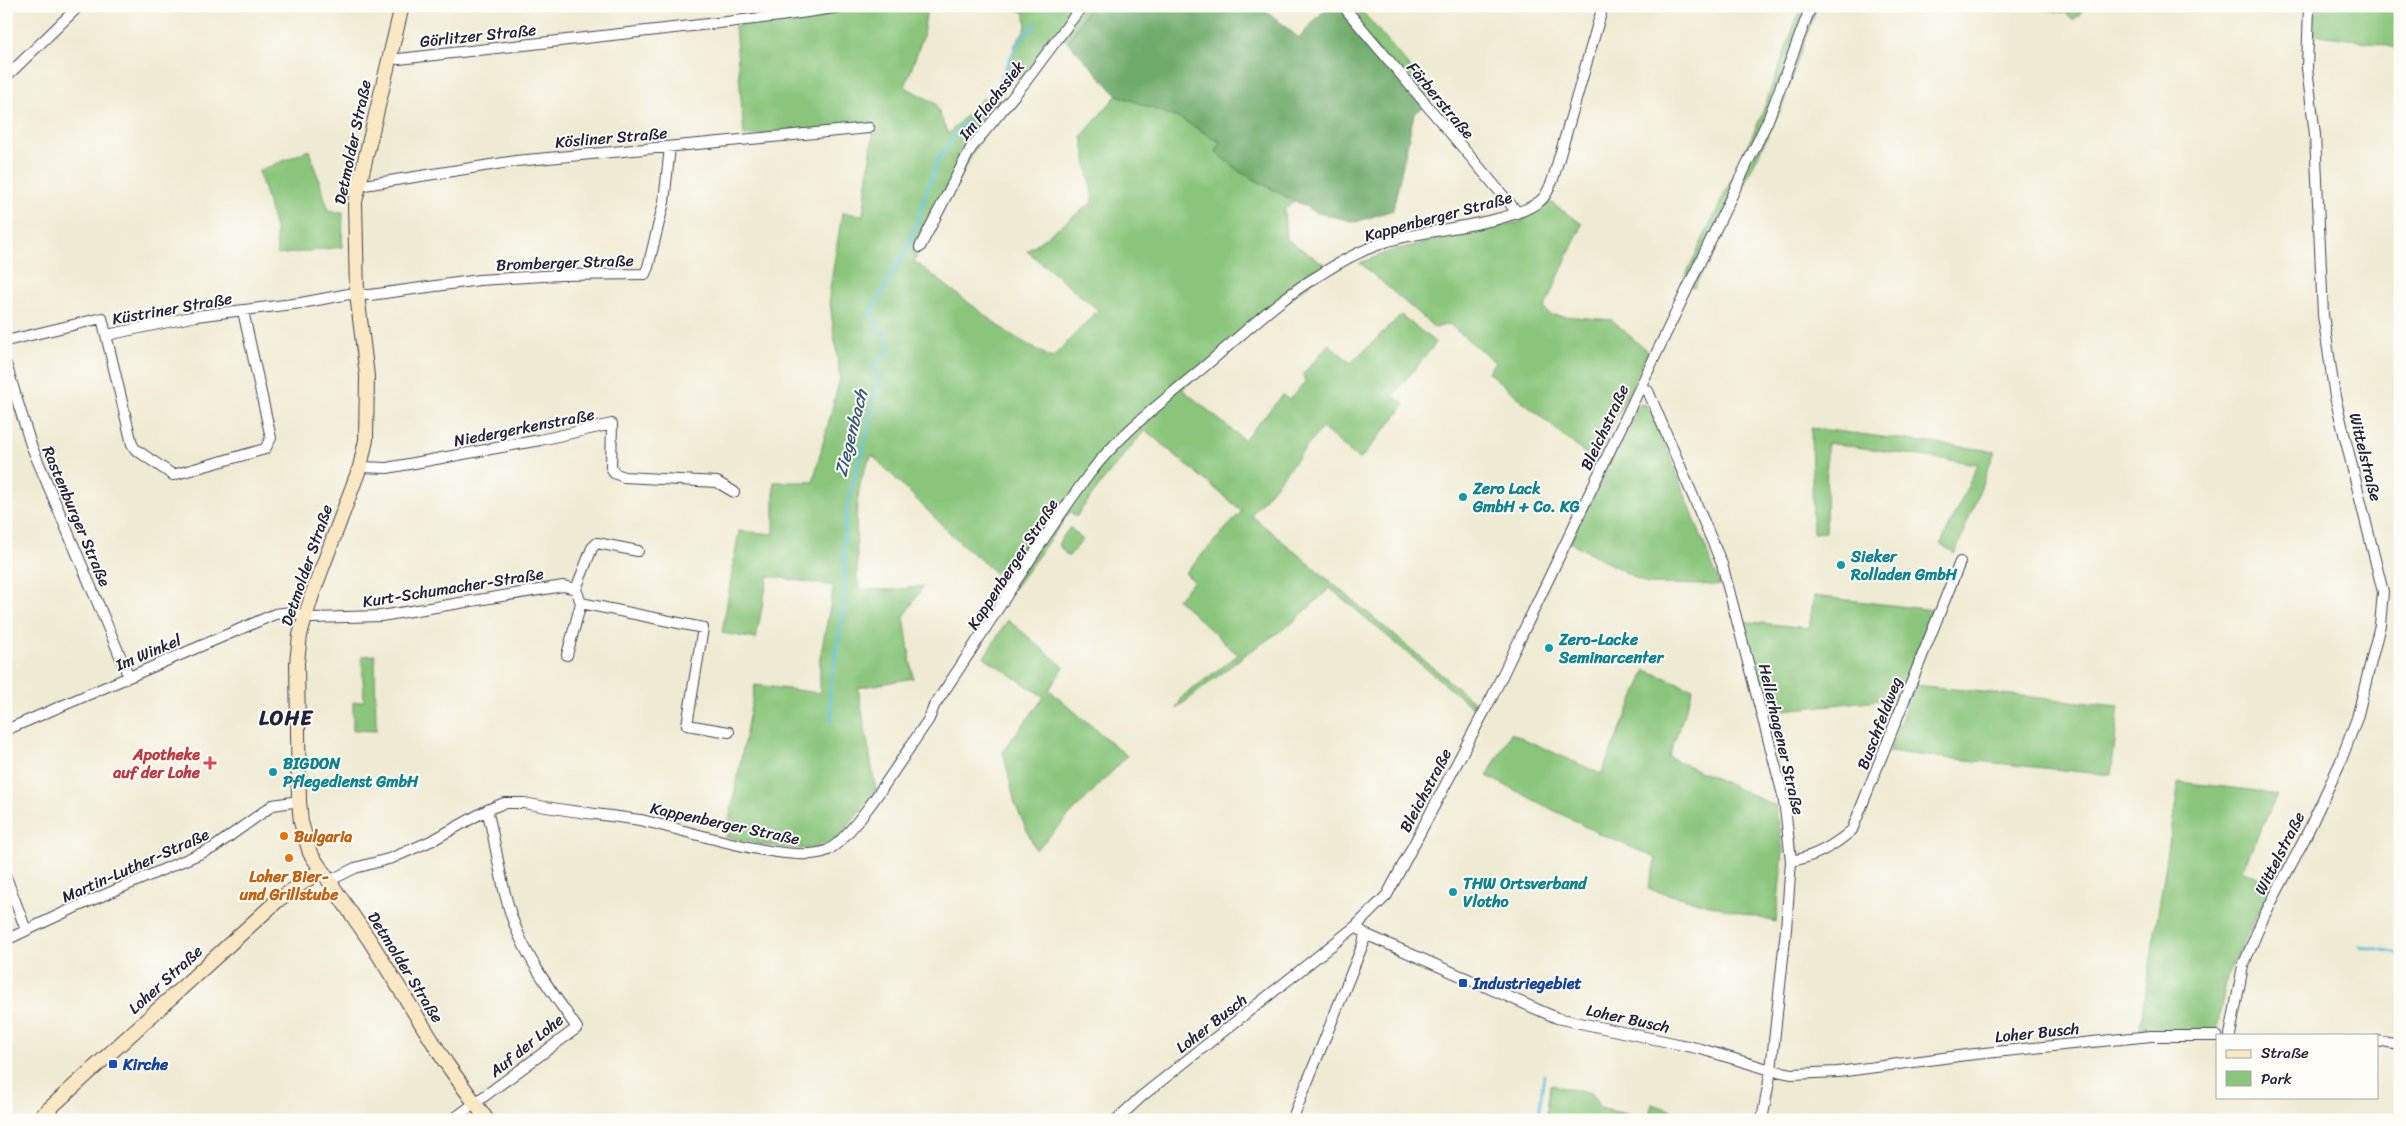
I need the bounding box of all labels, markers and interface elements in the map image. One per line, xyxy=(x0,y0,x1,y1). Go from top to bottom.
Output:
street label: Görlitzer Straße xyxy=(418,15,538,56)
street label: Im Flachssiek xyxy=(950,54,1032,147)
street label: Färberstraße xyxy=(1399,55,1482,146)
street label: Detmolder Straße xyxy=(325,77,380,207)
street label: Kösliner Straße xyxy=(554,118,668,157)
street label: Kappenberger Straße xyxy=(1361,183,1516,250)
street label: Bromberger Straße xyxy=(496,246,634,279)
street label: Küstriner Straße xyxy=(110,284,234,333)
street label: Bleichstraße xyxy=(1572,379,1637,475)
water label: Ziegenbach xyxy=(825,385,878,480)
street label: Niedergerkenstraße xyxy=(451,400,597,455)
street label: Wittelstraße xyxy=(2341,410,2391,504)
street label: Rastenburger Straße xyxy=(34,441,119,591)
place label: Zero Lack GmbH + Co. KG xyxy=(1472,474,1580,521)
marker: Zero Lack GmbH + Co. KG xyxy=(1457,491,1469,503)
street label: Kappenberger Straße xyxy=(959,492,1066,636)
street label: Detmolder Straße xyxy=(272,500,341,630)
place label: Sieker Rolladen GmbH xyxy=(1850,542,1958,589)
street label: Kurt-Schumacher-Straße xyxy=(360,559,546,616)
marker: Sieker Rolladen GmbH xyxy=(1835,559,1847,571)
street label: Im Winkel xyxy=(110,625,186,680)
place label: Zero-Lacke Seminarcenter xyxy=(1558,625,1665,672)
marker: Zero-Lacke Seminarcenter xyxy=(1543,642,1555,654)
street label: Hellerhagener Straße xyxy=(1750,660,1813,818)
street label: Buschfeldweg xyxy=(1848,672,1910,774)
district label: LOHE xyxy=(259,699,314,737)
place label: Apotheke auf der Lohe xyxy=(112,740,201,787)
street label: Bleichstraße xyxy=(1391,743,1460,838)
place label: BIGDON Pflegedienst GmbH xyxy=(283,749,419,796)
marker: Apotheke auf der Lohe xyxy=(204,757,216,769)
marker: BIGDON Pflegedienst GmbH xyxy=(267,766,279,778)
street label: Kappenberger Straße xyxy=(648,793,803,854)
street label: Wittelstraße xyxy=(2246,806,2313,900)
street label: Martin-Luther-Straße xyxy=(57,820,214,911)
place label: Bulgaria xyxy=(294,822,352,851)
marker: Bulgaria xyxy=(278,830,290,842)
marker: Loher Bier- und Grillstube xyxy=(283,852,295,864)
place label: Loher Bier- und Grillstube xyxy=(240,862,339,909)
place label: THW Ortsverband Vlotho xyxy=(1463,869,1588,916)
marker: THW Ortsverband Vlotho xyxy=(1447,886,1459,898)
street label: Detmolder Straße xyxy=(360,906,452,1029)
street label: Loher Straße xyxy=(121,937,210,1021)
place label: Industriegebiet xyxy=(1472,969,1581,998)
marker: Industriegebiet xyxy=(1457,977,1469,989)
street label: Loher Busch xyxy=(1169,986,1254,1061)
street label: Loher Busch xyxy=(1584,996,1672,1041)
street label: Auf der Lohe xyxy=(482,1006,570,1085)
street label: Loher Busch xyxy=(1993,1014,2081,1051)
legend xyxy=(2216,1034,2378,1098)
text: Straße xyxy=(2261,1040,2309,1066)
place label: Kirche xyxy=(122,1050,169,1079)
marker: Kirche xyxy=(107,1058,119,1070)
text: Park xyxy=(2261,1066,2292,1092)

